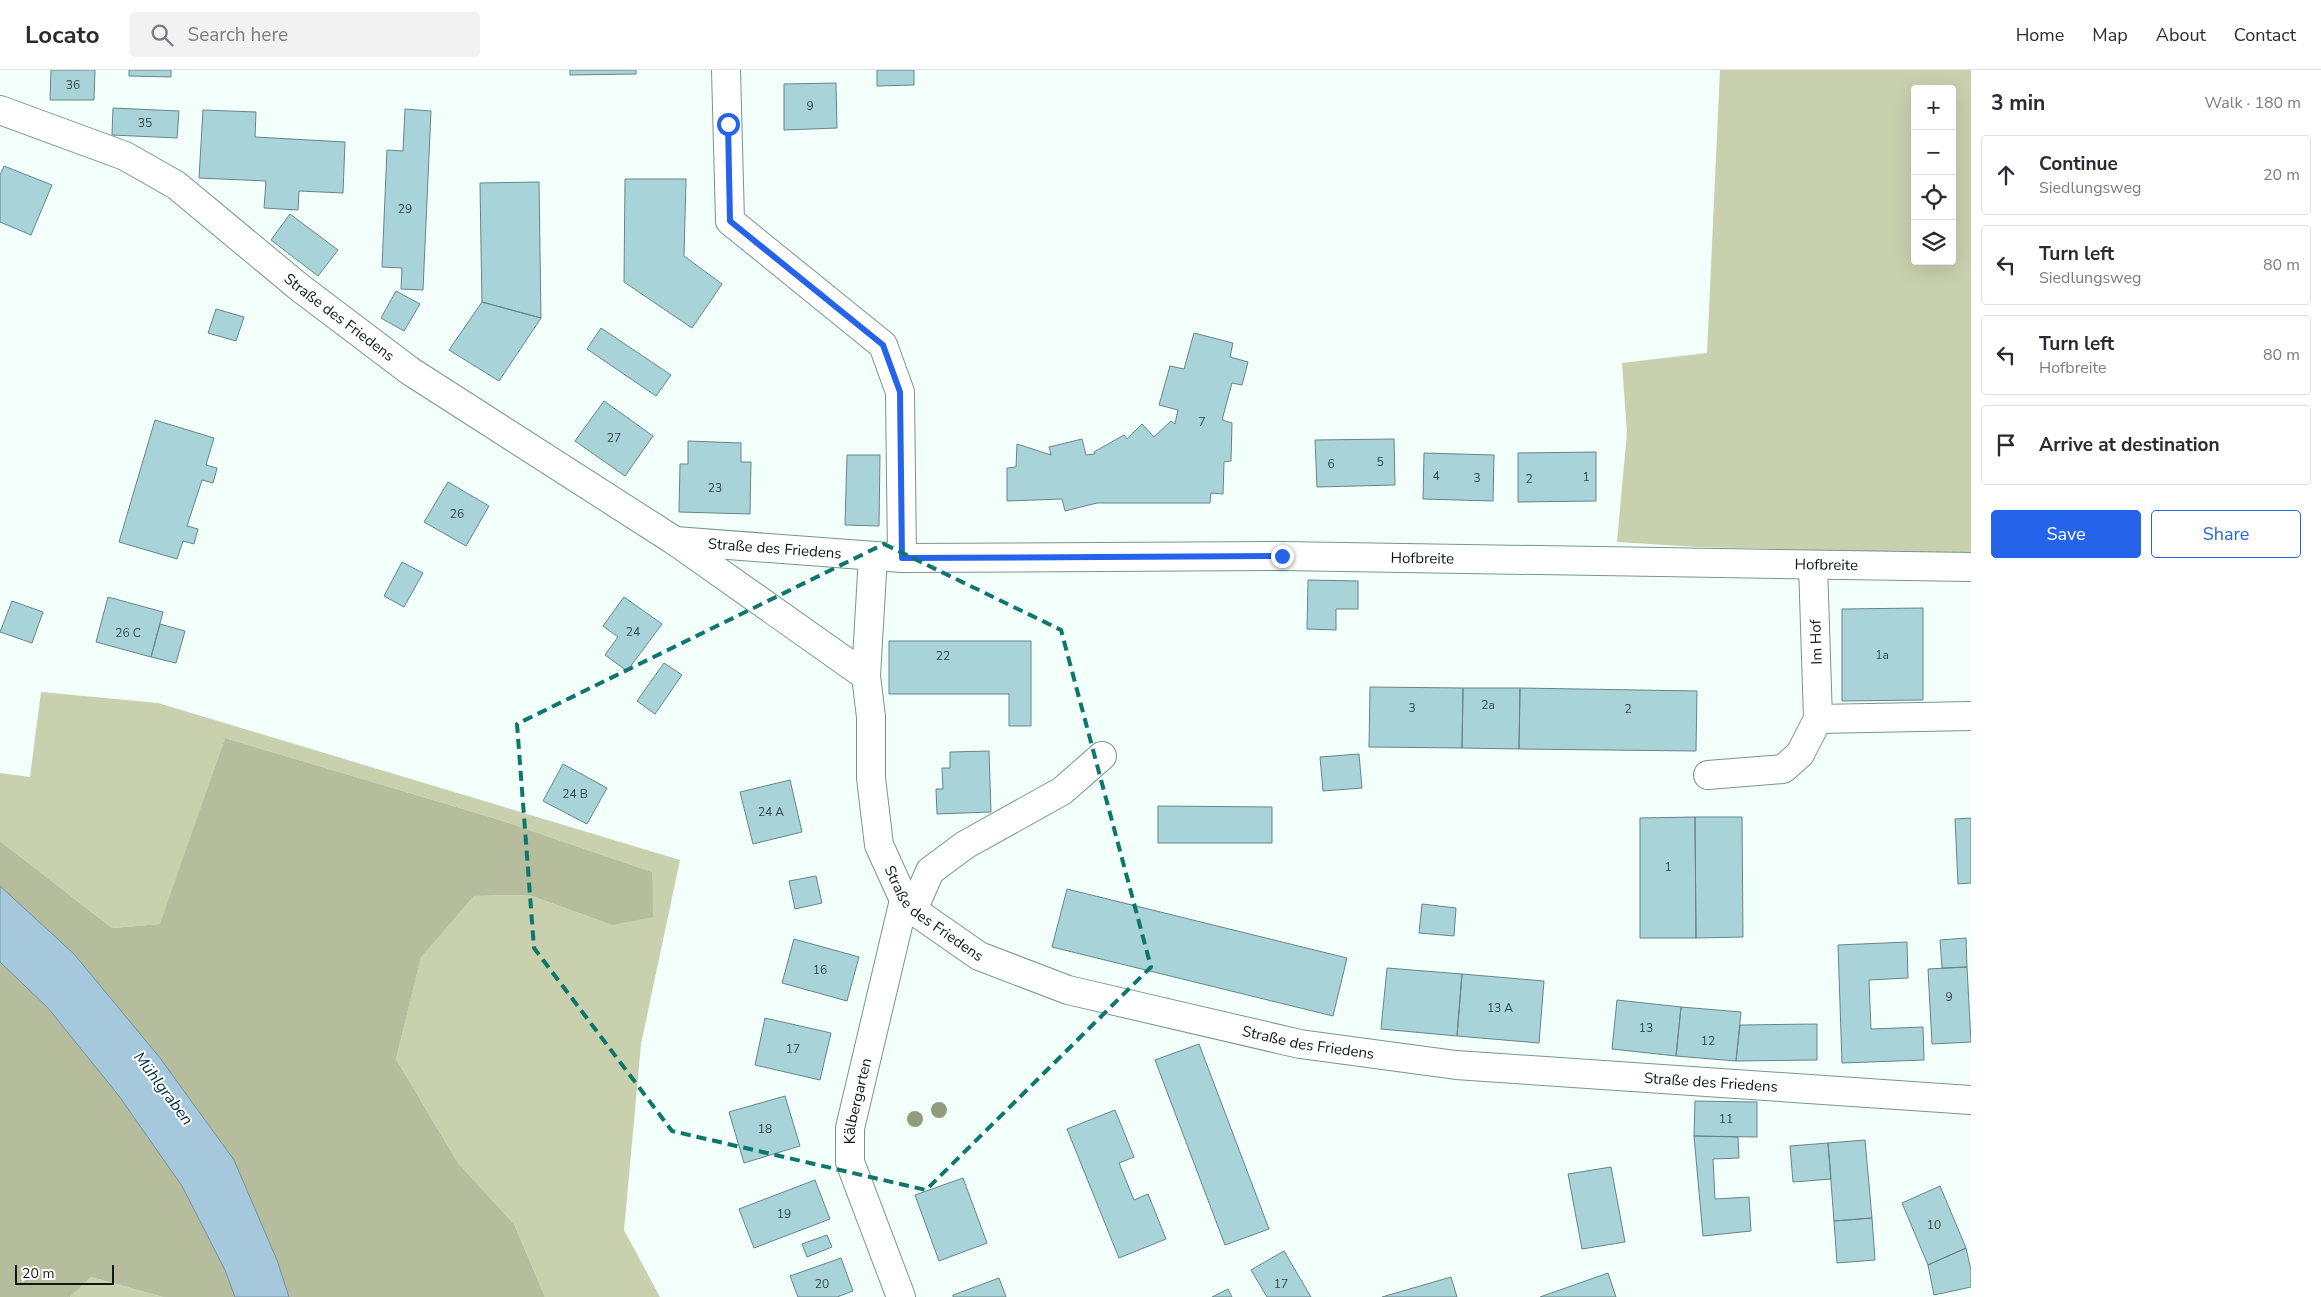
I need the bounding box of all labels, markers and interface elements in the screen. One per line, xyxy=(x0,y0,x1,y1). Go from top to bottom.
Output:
search box xyxy=(130,12,480,57)
text: Locato xyxy=(25,19,100,51)
icon: search xyxy=(148,21,176,49)
text: Search here xyxy=(188,22,288,48)
text: Home xyxy=(2016,23,2064,47)
text: Map xyxy=(2092,23,2128,47)
text: About xyxy=(2156,23,2206,47)
text: Contact xyxy=(2234,23,2296,47)
house number: 36 xyxy=(66,77,80,93)
map controls xyxy=(1911,85,1956,265)
button: + xyxy=(1911,85,1956,130)
text: 3 min xyxy=(1991,89,2045,117)
text: Walk · 180 m xyxy=(2205,92,2301,114)
house number: 9 xyxy=(806,98,814,114)
route start xyxy=(717,113,740,136)
house number: 35 xyxy=(138,115,152,131)
button: − xyxy=(1911,130,1956,175)
text: Continue xyxy=(2039,151,2118,177)
icon: ahead xyxy=(1992,161,2020,189)
text: 20 m xyxy=(2263,164,2300,186)
button: locate xyxy=(1911,175,1956,220)
text: Siedlungsweg xyxy=(2039,177,2141,199)
house number: 29 xyxy=(398,201,412,217)
button: layers xyxy=(1911,220,1956,265)
text: Turn left xyxy=(2039,241,2114,267)
icon: left xyxy=(1992,251,2020,279)
text: 80 m xyxy=(2263,254,2300,276)
text: Siedlungsweg xyxy=(2039,267,2141,289)
street label: Straße des Friedens xyxy=(280,269,399,366)
text: Turn left xyxy=(2039,331,2114,357)
icon: left xyxy=(1992,341,2020,369)
text: 80 m xyxy=(2263,344,2300,366)
text: Hofbreite xyxy=(2039,357,2107,379)
house number: 7 xyxy=(1198,414,1206,430)
house number: 27 xyxy=(607,430,621,446)
icon: arrive xyxy=(1992,431,2020,459)
text: Arrive at destination xyxy=(2039,432,2220,458)
house number: 5 xyxy=(1376,454,1384,470)
house number: 6 xyxy=(1327,456,1335,472)
house number: 4 xyxy=(1432,468,1440,484)
house number: 1 xyxy=(1582,469,1590,485)
house number: 3 xyxy=(1473,470,1481,486)
house number: 2 xyxy=(1525,471,1533,487)
house number: 23 xyxy=(708,480,722,496)
house number: 26 xyxy=(450,506,464,522)
button: Save xyxy=(1991,510,2141,558)
button: Share xyxy=(2151,510,2301,558)
street label: Straße des Friedens xyxy=(707,533,842,563)
route end xyxy=(1271,545,1294,568)
street label: Hofbreite xyxy=(1391,548,1454,569)
street label: Hofbreite xyxy=(1794,554,1858,575)
street label: Im Hof xyxy=(1805,618,1827,665)
house number: 24 xyxy=(626,624,640,640)
house number: 26 C xyxy=(115,625,141,641)
house number: 1a xyxy=(1875,647,1889,663)
house number: 22 xyxy=(936,648,950,664)
house number: 2a xyxy=(1481,697,1495,713)
house number: 3 xyxy=(1408,700,1416,716)
house number: 2 xyxy=(1624,701,1632,717)
house number: 24 B xyxy=(562,786,588,802)
house number: 24 A xyxy=(758,804,784,820)
house number: 1 xyxy=(1664,859,1672,875)
street label: Straße des Friedens xyxy=(880,862,987,966)
house number: 16 xyxy=(813,962,827,978)
house number: 9 xyxy=(1945,989,1953,1005)
house number: 13 A xyxy=(1487,1000,1513,1016)
house number: 13 xyxy=(1639,1020,1653,1036)
street label: Straße des Friedens xyxy=(1240,1021,1376,1064)
house number: 12 xyxy=(1701,1033,1715,1049)
house number: 17 xyxy=(786,1041,800,1057)
water label: Mühlgraben xyxy=(128,1047,198,1130)
street label: Kälbergarten xyxy=(840,1056,876,1144)
street label: Straße des Friedens xyxy=(1643,1068,1778,1097)
house number: 11 xyxy=(1719,1111,1733,1127)
house number: 18 xyxy=(758,1121,772,1137)
house number: 19 xyxy=(777,1206,791,1222)
house number: 10 xyxy=(1927,1217,1941,1233)
scale bar xyxy=(15,1262,114,1285)
text: 20 m xyxy=(22,1264,54,1283)
house number: 20 xyxy=(815,1276,829,1292)
house number: 17 xyxy=(1274,1276,1288,1292)

